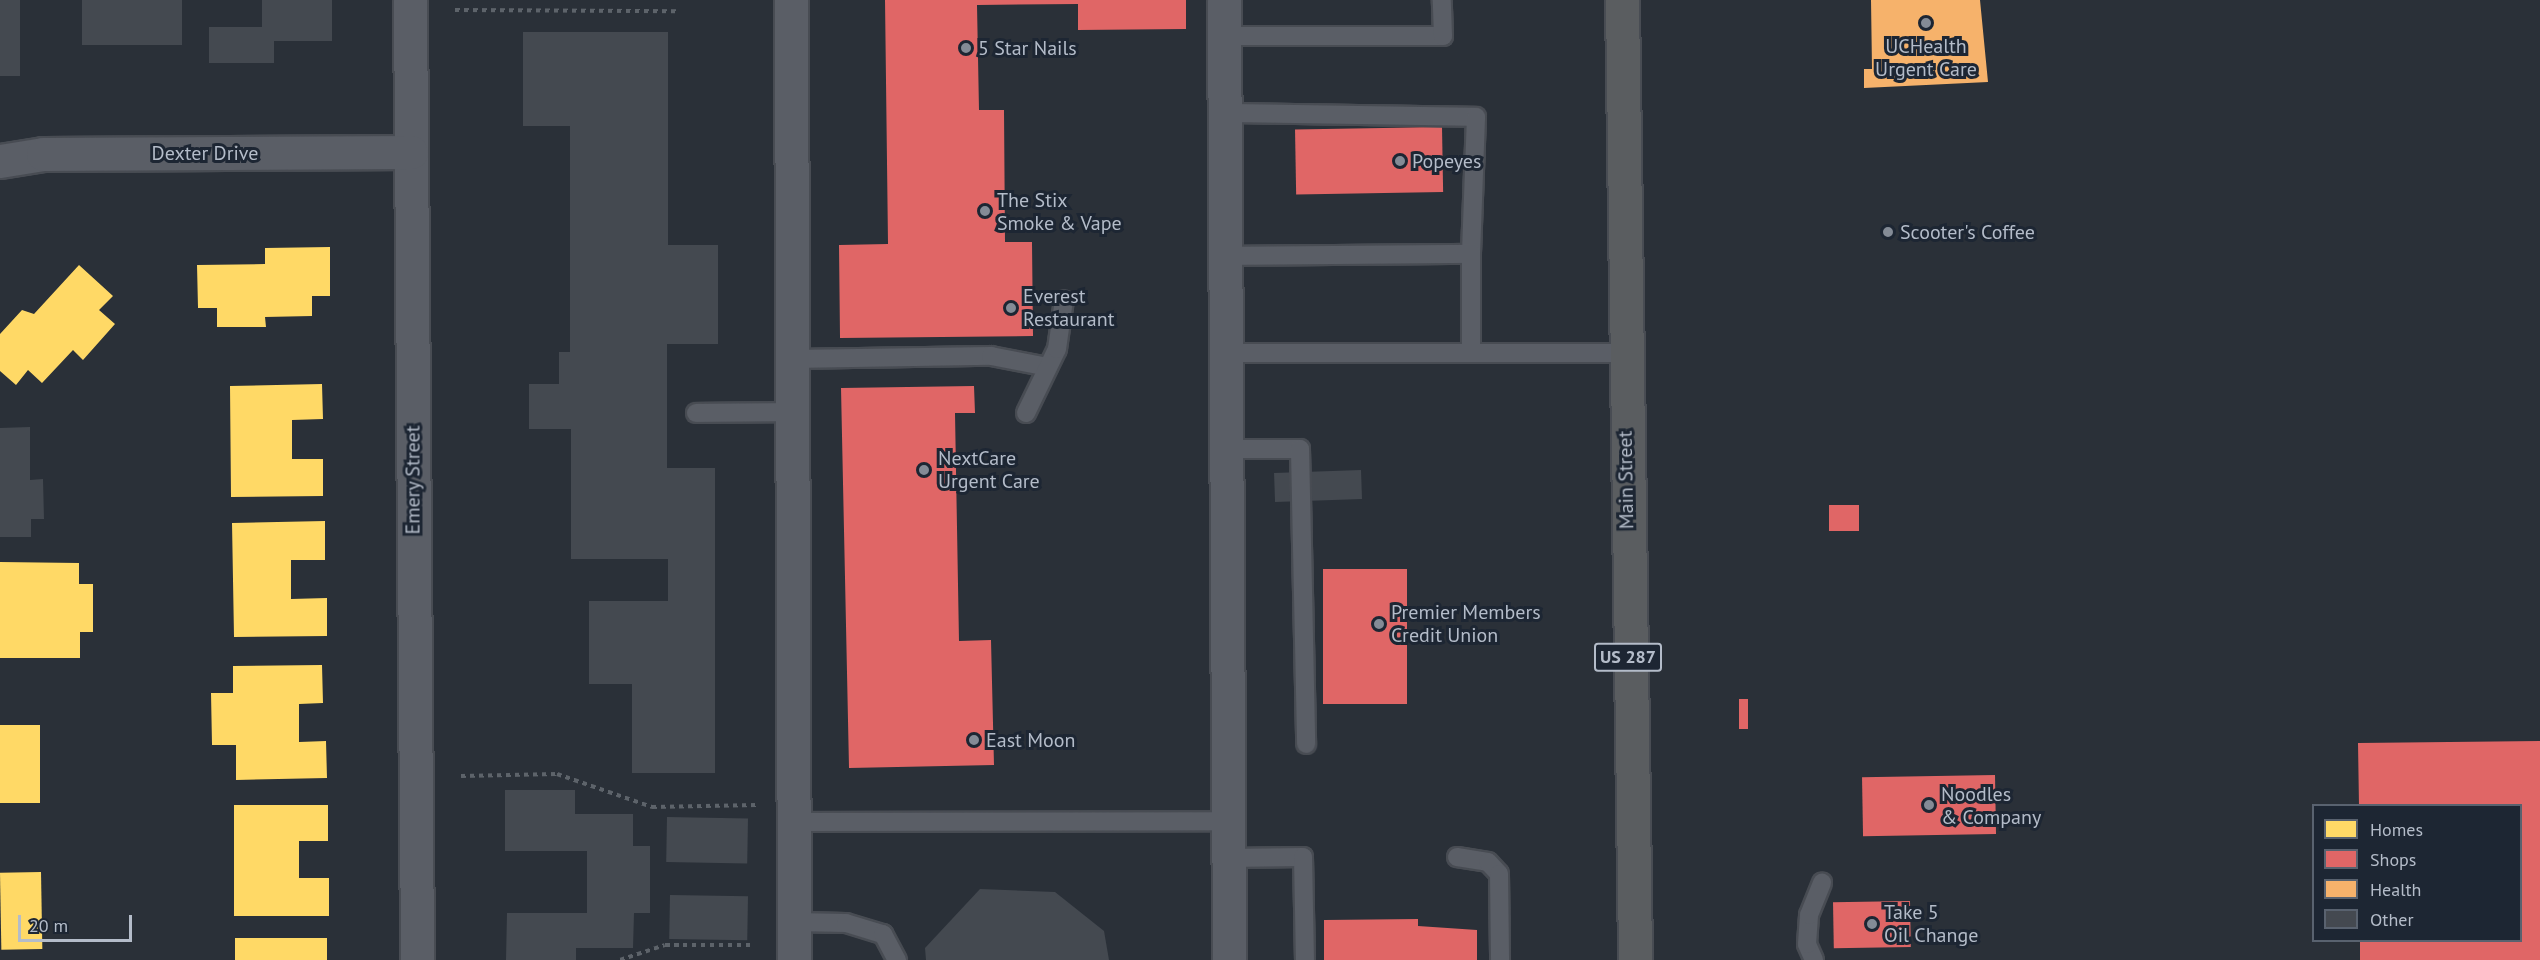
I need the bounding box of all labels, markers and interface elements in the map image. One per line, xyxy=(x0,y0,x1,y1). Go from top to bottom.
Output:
marker: UCHealth Urgent Care xyxy=(1917,14,1935,32)
place label: UCHealth Urgent Care xyxy=(1875,34,1977,81)
place label: 5 Star Nails xyxy=(978,36,1077,60)
marker: 5 Star Nails xyxy=(959,41,973,55)
street label: Dexter Drive xyxy=(152,141,258,165)
place label: Popeyes xyxy=(1412,149,1481,173)
marker: Popeyes xyxy=(1393,154,1407,168)
place label: The Stix Smoke & Vape xyxy=(997,188,1122,235)
marker: The Stix Smoke & Vape xyxy=(978,204,992,218)
place label: Scooter's Coffee xyxy=(1900,220,2035,244)
marker: Scooter's Coffee xyxy=(1881,225,1895,239)
place label: Everest Restaurant xyxy=(1023,284,1114,331)
marker: Everest Restaurant xyxy=(1004,301,1018,315)
street label: Emery Street xyxy=(401,425,425,535)
street label: Main Street xyxy=(1613,431,1639,529)
place label: NextCare Urgent Care xyxy=(938,446,1040,493)
marker: NextCare Urgent Care xyxy=(915,461,933,479)
place label: Premier Members Credit Union xyxy=(1391,600,1541,647)
marker: Premier Members Credit Union xyxy=(1372,617,1386,631)
road number: US 287 xyxy=(1594,642,1662,672)
place label: East Moon xyxy=(986,728,1075,752)
marker: East Moon xyxy=(967,733,981,747)
place label: Noodles & Company xyxy=(1941,782,2041,829)
marker: Noodles & Company xyxy=(1922,798,1936,812)
legend xyxy=(2312,804,2522,942)
text: Homes xyxy=(2370,818,2423,841)
text: Shops xyxy=(2370,848,2416,871)
text: Health xyxy=(2370,878,2421,901)
place label: Take 5 Oil Change xyxy=(1884,900,1978,947)
scale bar xyxy=(21,903,135,941)
text: Other xyxy=(2370,908,2414,931)
text: 20 m xyxy=(29,914,68,937)
marker: Take 5 Oil Change xyxy=(1865,917,1879,931)

